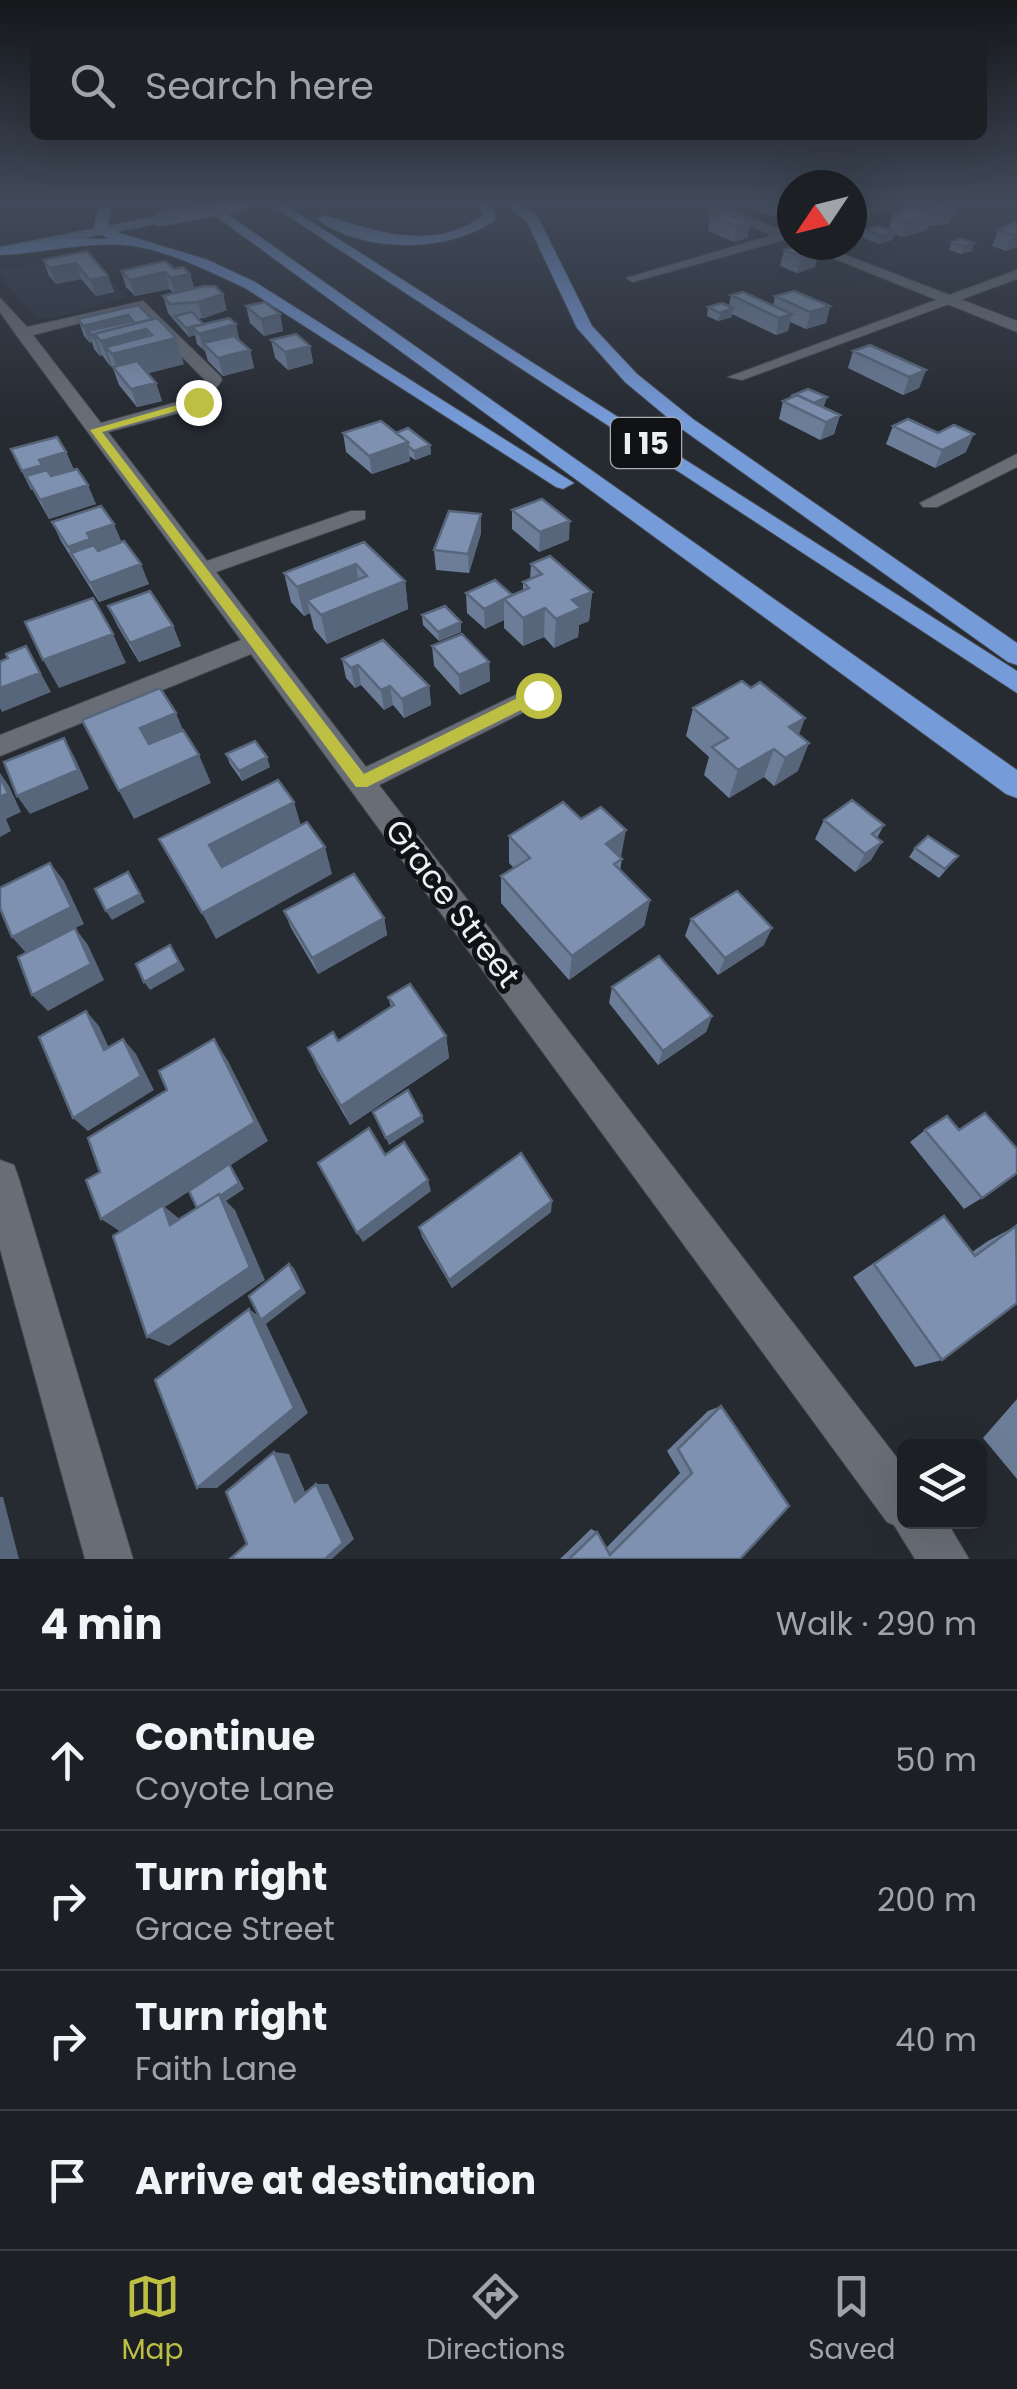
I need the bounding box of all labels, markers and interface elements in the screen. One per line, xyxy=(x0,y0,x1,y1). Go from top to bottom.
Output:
search box xyxy=(30,30,987,140)
icon: search xyxy=(65,58,120,113)
text: Search here xyxy=(145,59,374,112)
north arrow xyxy=(777,170,867,260)
route end xyxy=(176,380,222,426)
road number: I 15 xyxy=(611,418,681,468)
route start xyxy=(516,673,562,719)
street label: Grace Street xyxy=(375,810,531,996)
map controls xyxy=(897,1439,987,1529)
button: layers xyxy=(897,1439,987,1529)
text: 4 min xyxy=(40,1595,163,1654)
text: Walk · 290 m xyxy=(776,1601,977,1646)
text: Continue xyxy=(135,1710,315,1763)
icon: ahead xyxy=(40,1733,95,1788)
text: 50 m xyxy=(895,1737,977,1782)
text: Coyote Lane xyxy=(135,1766,335,1811)
text: Turn right xyxy=(135,1850,327,1903)
icon: right xyxy=(40,1873,95,1928)
text: 200 m xyxy=(877,1877,977,1922)
text: Grace Street xyxy=(135,1906,335,1951)
text: Turn right xyxy=(135,1990,327,2043)
icon: right xyxy=(40,2013,95,2068)
text: 40 m xyxy=(895,2017,977,2062)
text: Faith Lane xyxy=(135,2046,297,2091)
icon: arrive xyxy=(40,2153,95,2208)
text: Arrive at destination xyxy=(135,2154,536,2207)
tab: Map xyxy=(121,2269,183,2371)
tab: Directions xyxy=(426,2269,565,2371)
tab: Saved xyxy=(808,2269,896,2371)

